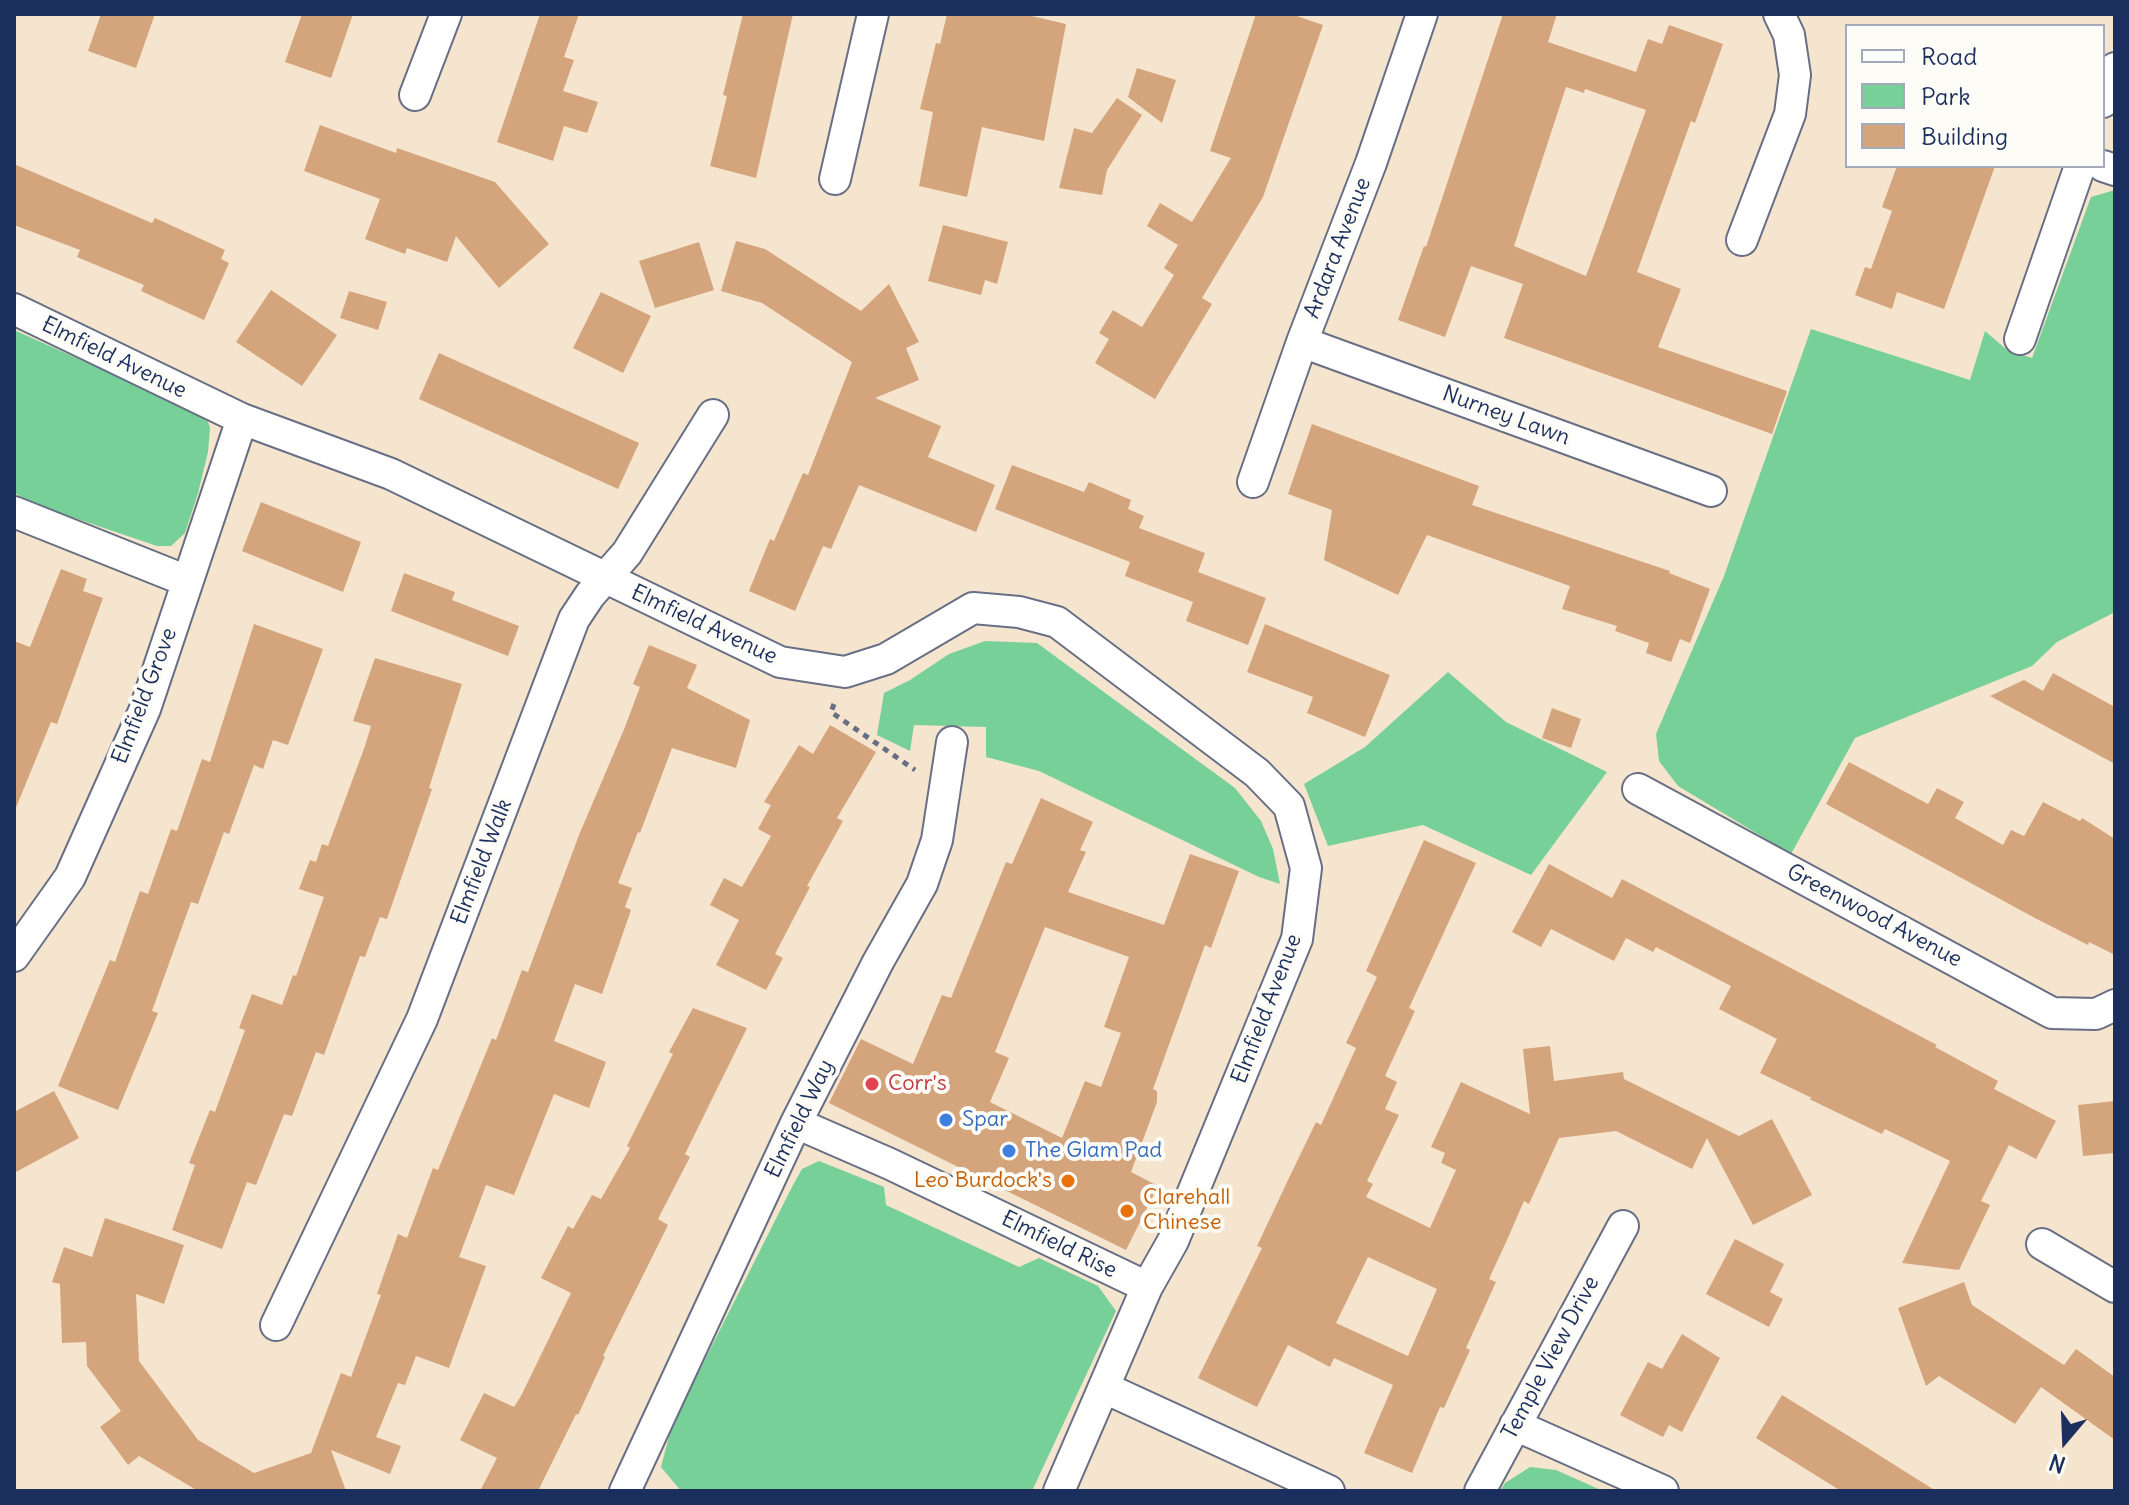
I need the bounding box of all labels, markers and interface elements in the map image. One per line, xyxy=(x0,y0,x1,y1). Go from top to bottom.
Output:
legend xyxy=(1845,24,2105,168)
text: Road xyxy=(1921,41,1977,71)
text: Park xyxy=(1921,81,1971,111)
text: Building xyxy=(1921,121,2008,151)
street label: Ardara Avenue xyxy=(1299,174,1377,322)
street label: Elmfield Avenue xyxy=(37,312,191,404)
street label: Nurney Lawn xyxy=(1439,381,1573,451)
street label: Elmfield Avenue xyxy=(627,580,781,670)
street label: Elmfield Grove xyxy=(107,624,183,768)
street label: Elmfield Walk xyxy=(446,796,518,928)
street label: Greenwood Avenue xyxy=(1782,859,1966,973)
street label: Elmfield Avenue xyxy=(1226,931,1308,1087)
street label: Elmfield Way xyxy=(760,1056,840,1182)
place label: Corr's xyxy=(888,1071,947,1097)
marker: Corr's xyxy=(863,1075,881,1093)
place label: Spar xyxy=(962,1107,1008,1133)
marker: Spar xyxy=(937,1111,955,1129)
place label: The Glam Pad xyxy=(1025,1138,1162,1164)
marker: The Glam Pad xyxy=(1000,1142,1018,1160)
place label: Leo Burdock's xyxy=(914,1168,1052,1194)
marker: Leo Burdock's xyxy=(1059,1172,1077,1190)
place label: Clarehall Chinese xyxy=(1143,1185,1230,1236)
marker: Clarehall Chinese xyxy=(1118,1202,1136,1220)
street label: Elmfield Rise xyxy=(997,1206,1121,1284)
street label: Temple View Drive xyxy=(1497,1272,1605,1444)
north arrow xyxy=(2025,1401,2105,1481)
text: N xyxy=(2045,1448,2069,1479)

